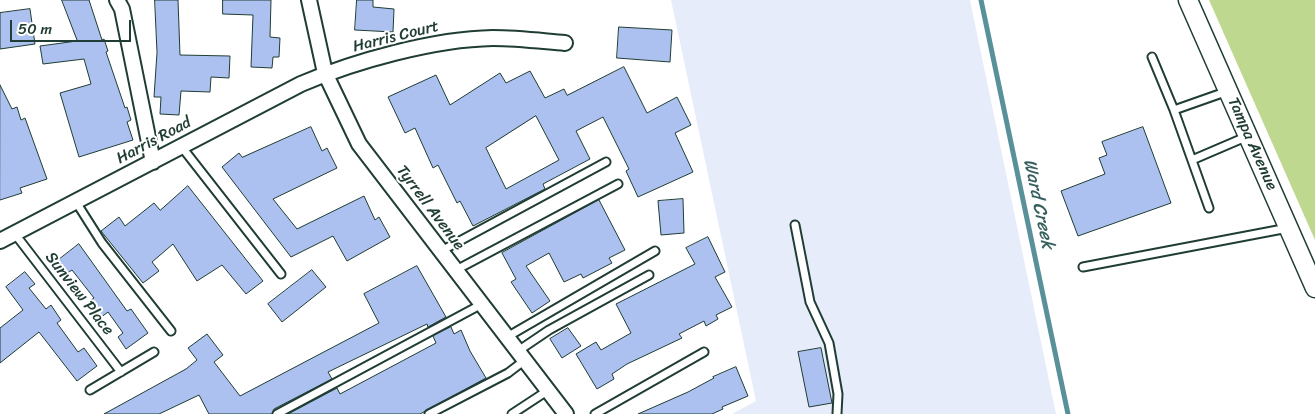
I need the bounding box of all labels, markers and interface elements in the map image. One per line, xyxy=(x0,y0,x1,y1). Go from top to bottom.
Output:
scale bar xyxy=(12,10,134,42)
text: 50 m xyxy=(18,16,52,42)
street label: Harris Court xyxy=(351,17,441,57)
street label: Tampa Avenue xyxy=(1223,95,1281,193)
street label: Harris Road xyxy=(113,113,195,169)
water label: Ward Creek xyxy=(1018,157,1058,251)
street label: Tyrrell Avenue xyxy=(392,162,468,254)
street label: Sunview Place xyxy=(40,248,118,340)

